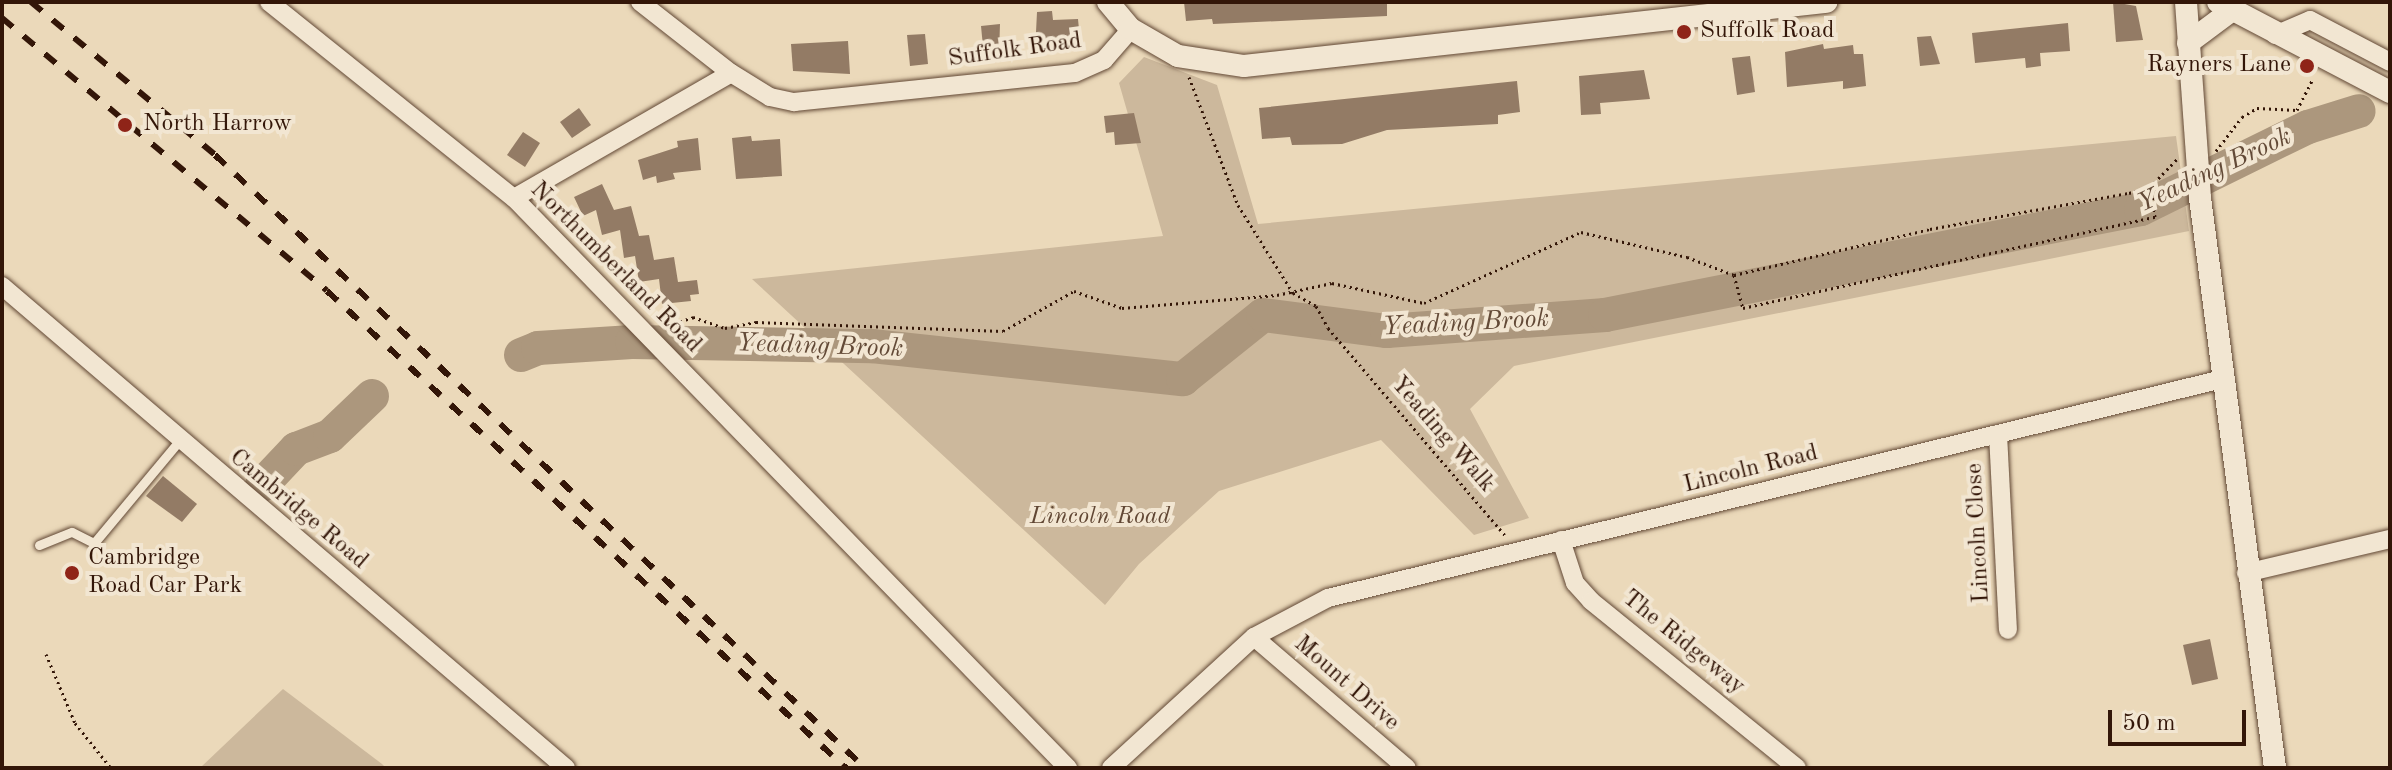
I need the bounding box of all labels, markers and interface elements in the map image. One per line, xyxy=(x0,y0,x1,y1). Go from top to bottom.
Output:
place label: Suffolk Road xyxy=(1700,18,1835,46)
marker: Suffolk Road xyxy=(1675,23,1693,41)
street label: Suffolk Road xyxy=(946,27,1084,75)
place label: Rayners Lane xyxy=(2147,52,2291,80)
marker: Rayners Lane xyxy=(2298,57,2316,75)
place label: North Harrow xyxy=(143,111,292,139)
marker: North Harrow xyxy=(114,114,136,136)
water label: Yeading Brook xyxy=(2133,122,2297,220)
street label: Northumberland Road xyxy=(523,176,707,360)
water label: Yeading Brook xyxy=(1382,304,1550,344)
water label: Yeading Brook xyxy=(736,329,904,365)
street label: Yeading Walk xyxy=(1384,371,1500,499)
street label: Lincoln Road xyxy=(1681,439,1821,501)
street label: Cambridge Road xyxy=(223,444,373,576)
street label: Lincoln Close xyxy=(1961,462,1997,604)
park label: Lincoln Road xyxy=(1030,504,1170,532)
place label: Cambridge Road Car Park xyxy=(88,545,242,601)
marker: Cambridge Road Car Park xyxy=(63,564,81,582)
street label: The Ridgeway xyxy=(1616,585,1750,701)
street label: Mount Drive xyxy=(1287,630,1405,738)
scale bar xyxy=(2112,694,2250,744)
text: 50 m xyxy=(2122,712,2176,736)

